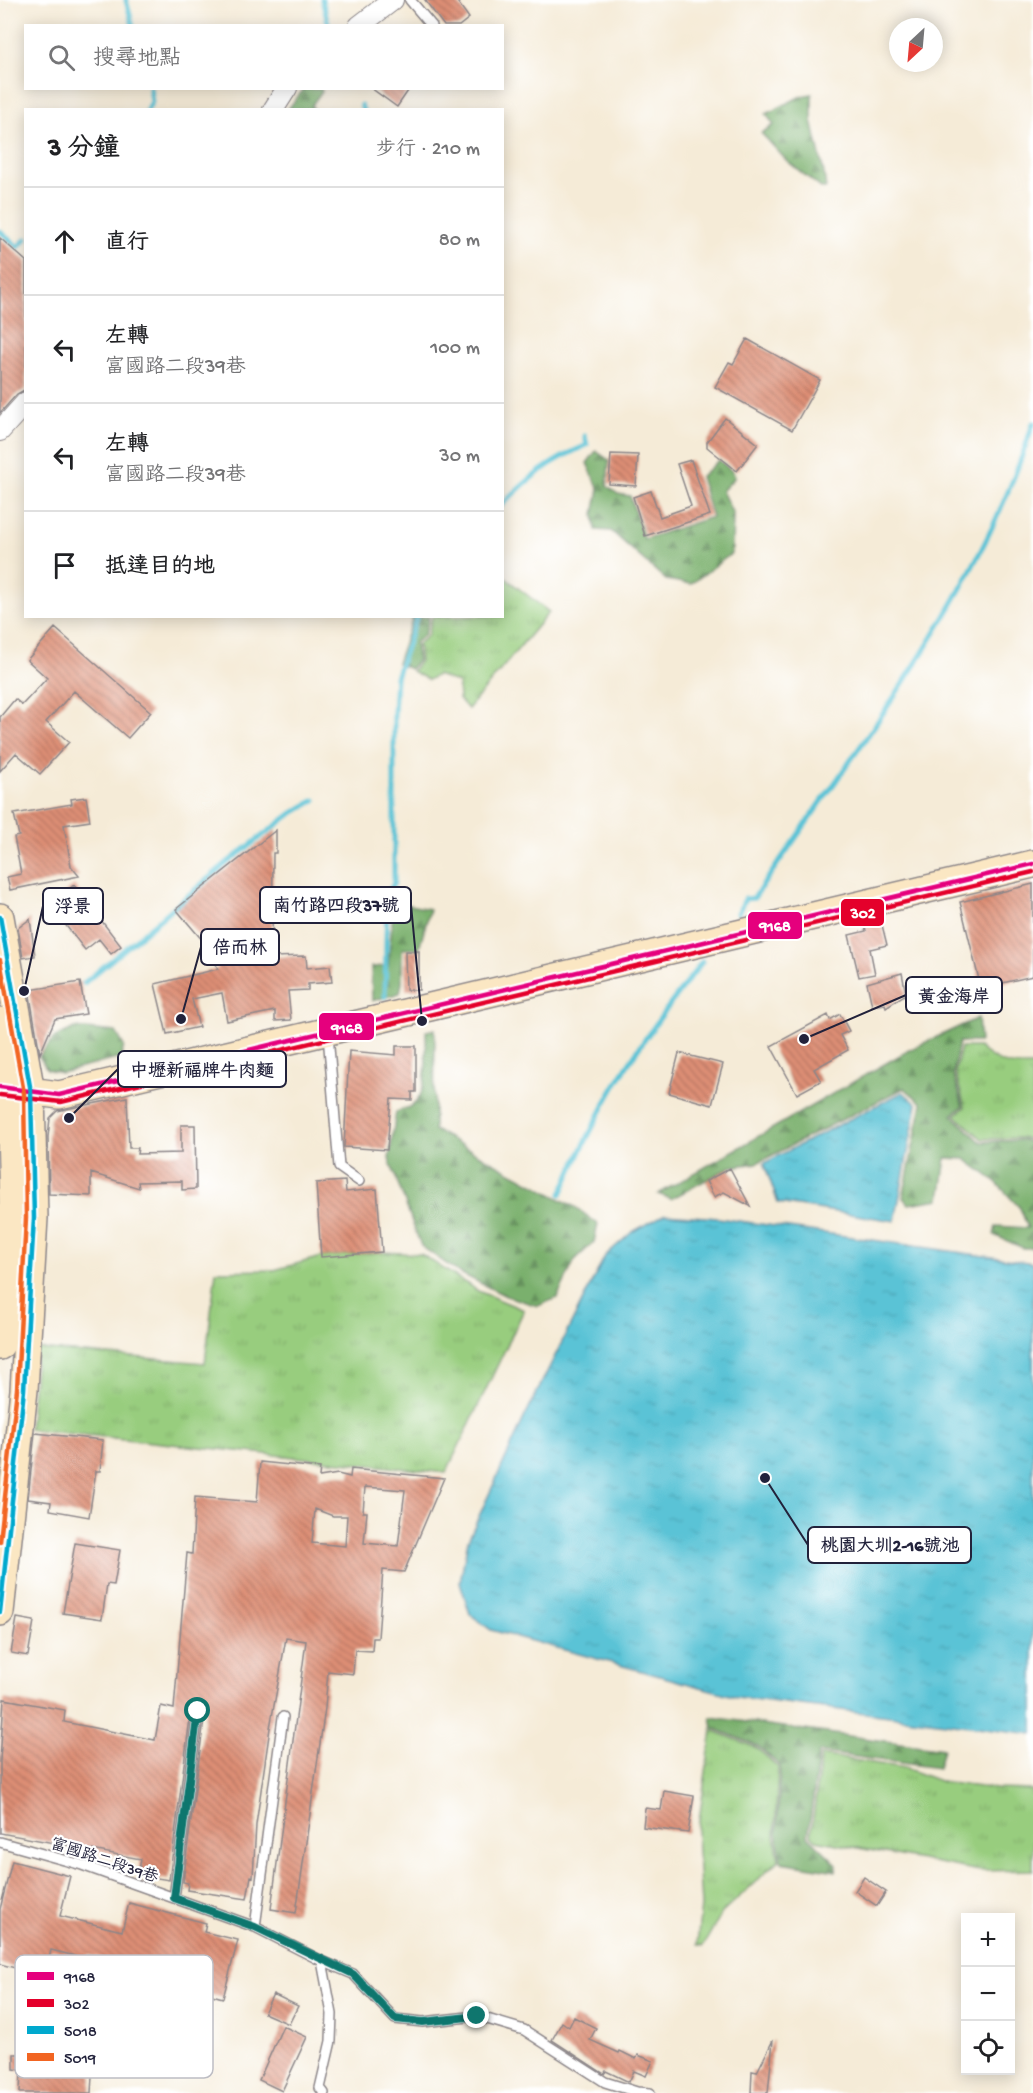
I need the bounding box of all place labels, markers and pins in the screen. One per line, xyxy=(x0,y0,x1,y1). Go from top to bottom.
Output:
callout: 南竹路四段37號 xyxy=(260,887,411,923)
callout: 浮景 xyxy=(43,888,103,924)
callout: 倍而林 xyxy=(201,929,279,965)
callout: 黃金海岸 xyxy=(906,977,1002,1013)
callout: 中壢新福牌牛肉麵 xyxy=(118,1051,286,1087)
callout: 桃園大圳2-16號池 xyxy=(808,1527,971,1563)

